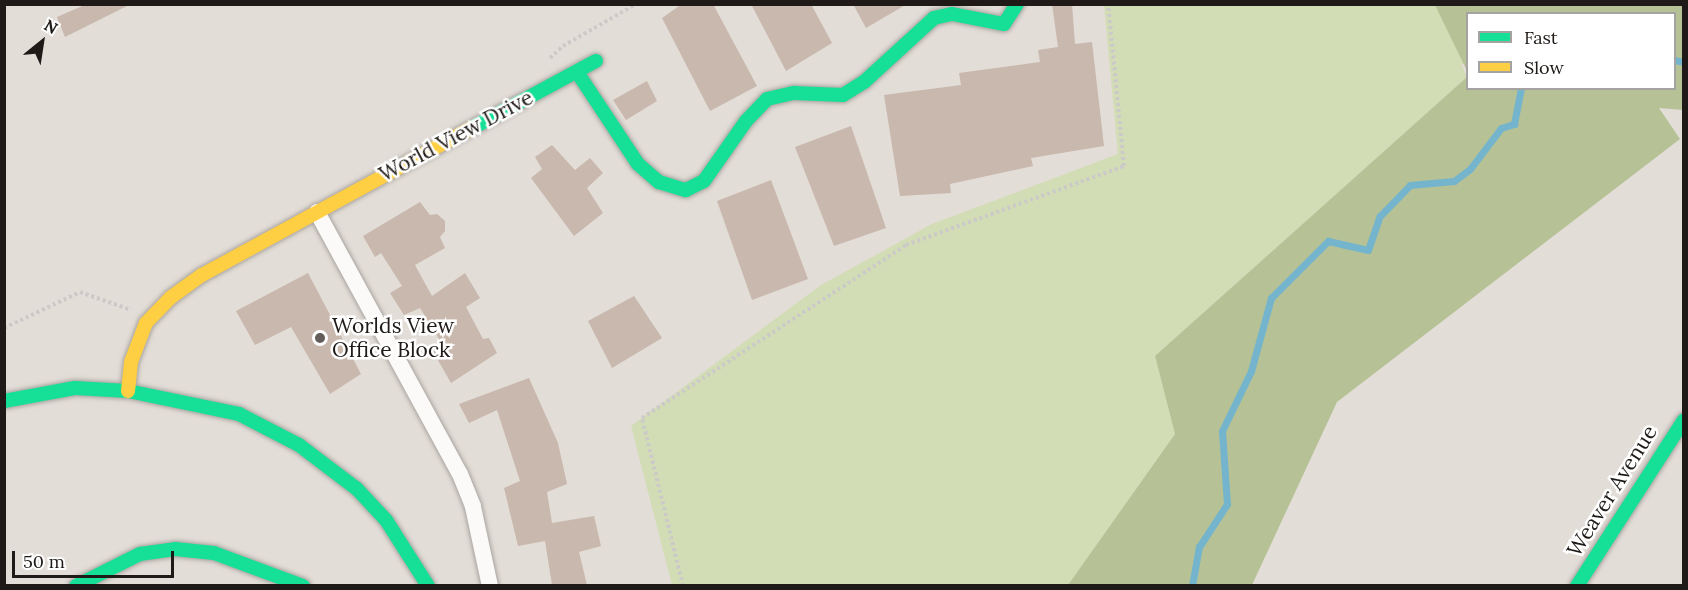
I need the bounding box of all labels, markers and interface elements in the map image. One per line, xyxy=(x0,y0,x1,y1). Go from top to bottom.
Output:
north arrow xyxy=(12,12,72,72)
legend xyxy=(1466,12,1676,90)
text: N xyxy=(41,15,61,38)
text: Fast xyxy=(1524,26,1558,49)
text: Slow xyxy=(1524,56,1564,79)
street label: World View Drive xyxy=(375,85,537,187)
place label: Worlds View Office Block xyxy=(332,313,454,363)
marker: Worlds View Office Block xyxy=(313,331,327,345)
street label: Weaver Avenue xyxy=(1562,421,1662,561)
scale bar xyxy=(15,539,177,577)
text: 50 m xyxy=(23,550,65,573)

